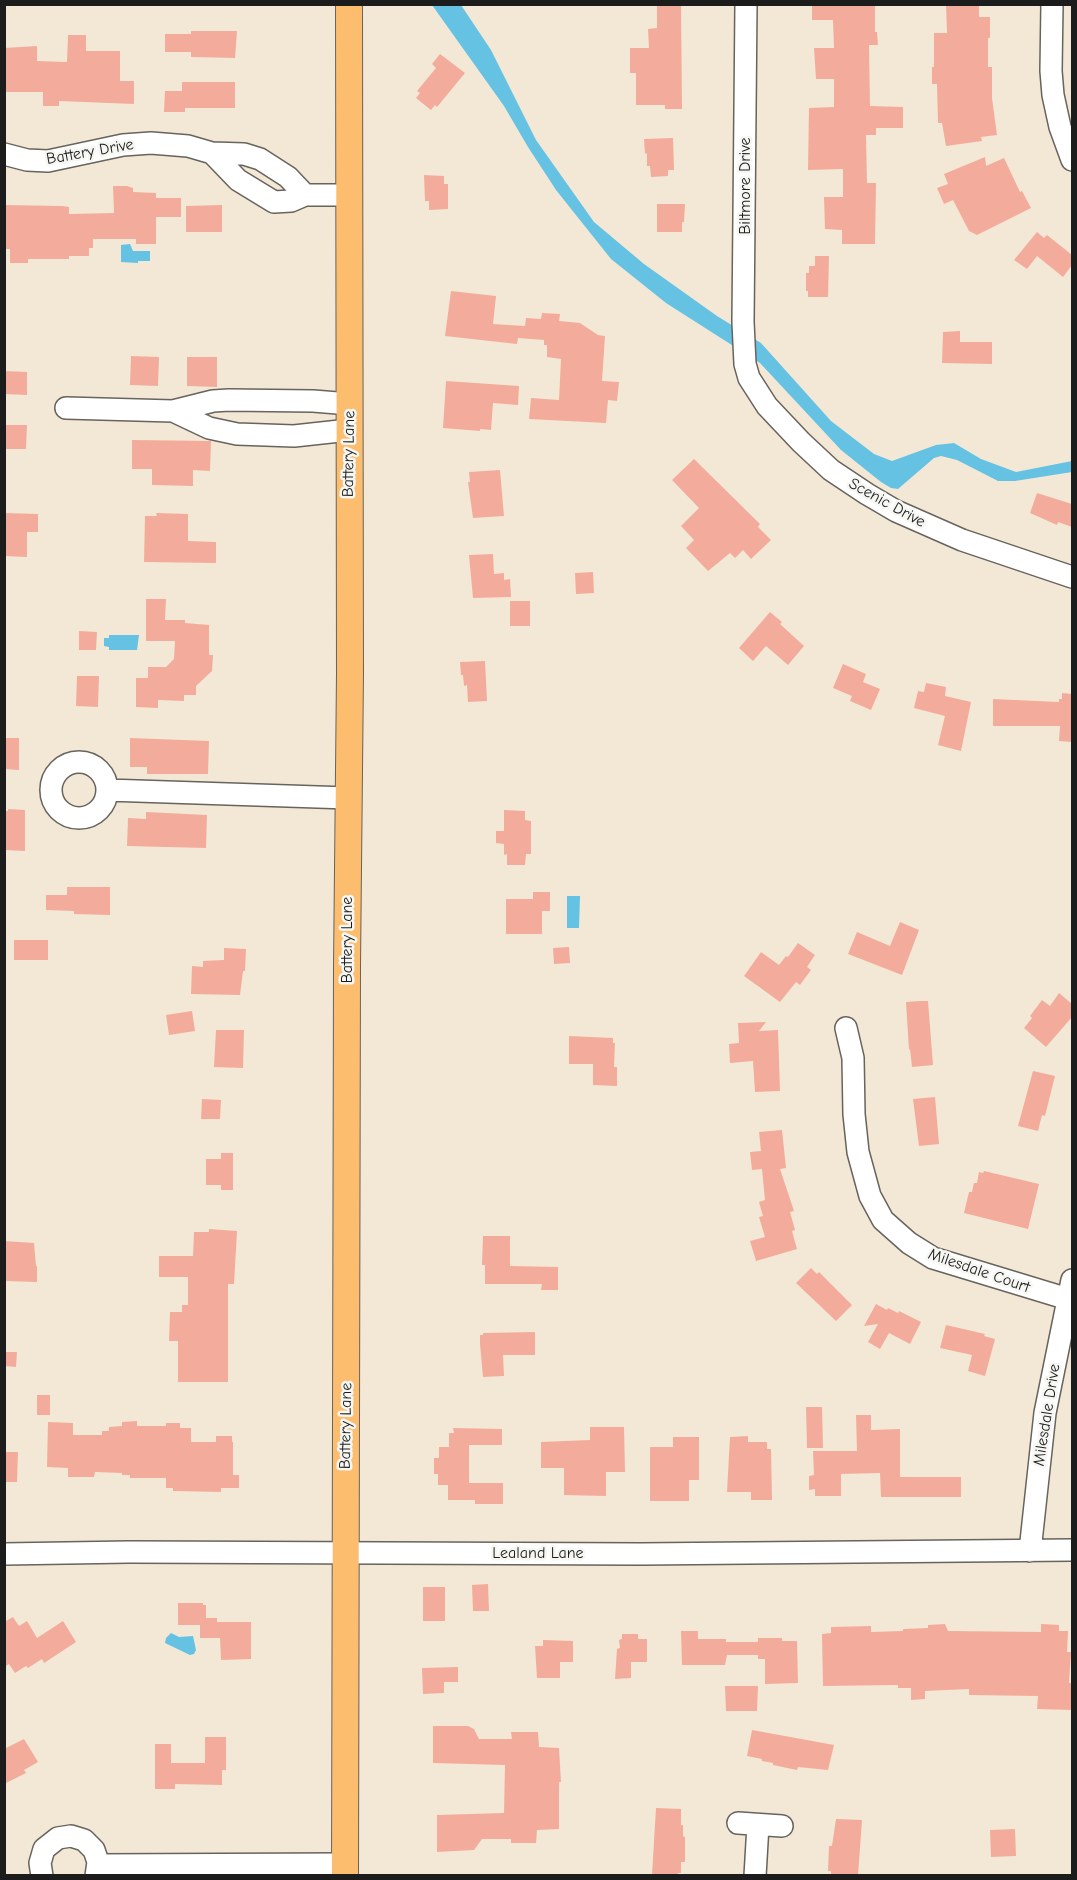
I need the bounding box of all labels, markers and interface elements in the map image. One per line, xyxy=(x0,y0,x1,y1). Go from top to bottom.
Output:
street label: Battery Drive xyxy=(45,135,135,169)
street label: Biltmore Drive xyxy=(735,137,755,235)
street label: Battery Lane xyxy=(339,411,359,497)
street label: Scenic Drive xyxy=(845,474,929,532)
street label: Battery Lane xyxy=(337,897,357,983)
street label: Milesdale Court xyxy=(926,1245,1032,1297)
street label: Milesdale Drive xyxy=(1029,1363,1065,1467)
street label: Battery Lane xyxy=(336,1383,356,1469)
street label: Lealand Lane xyxy=(492,1543,584,1563)

